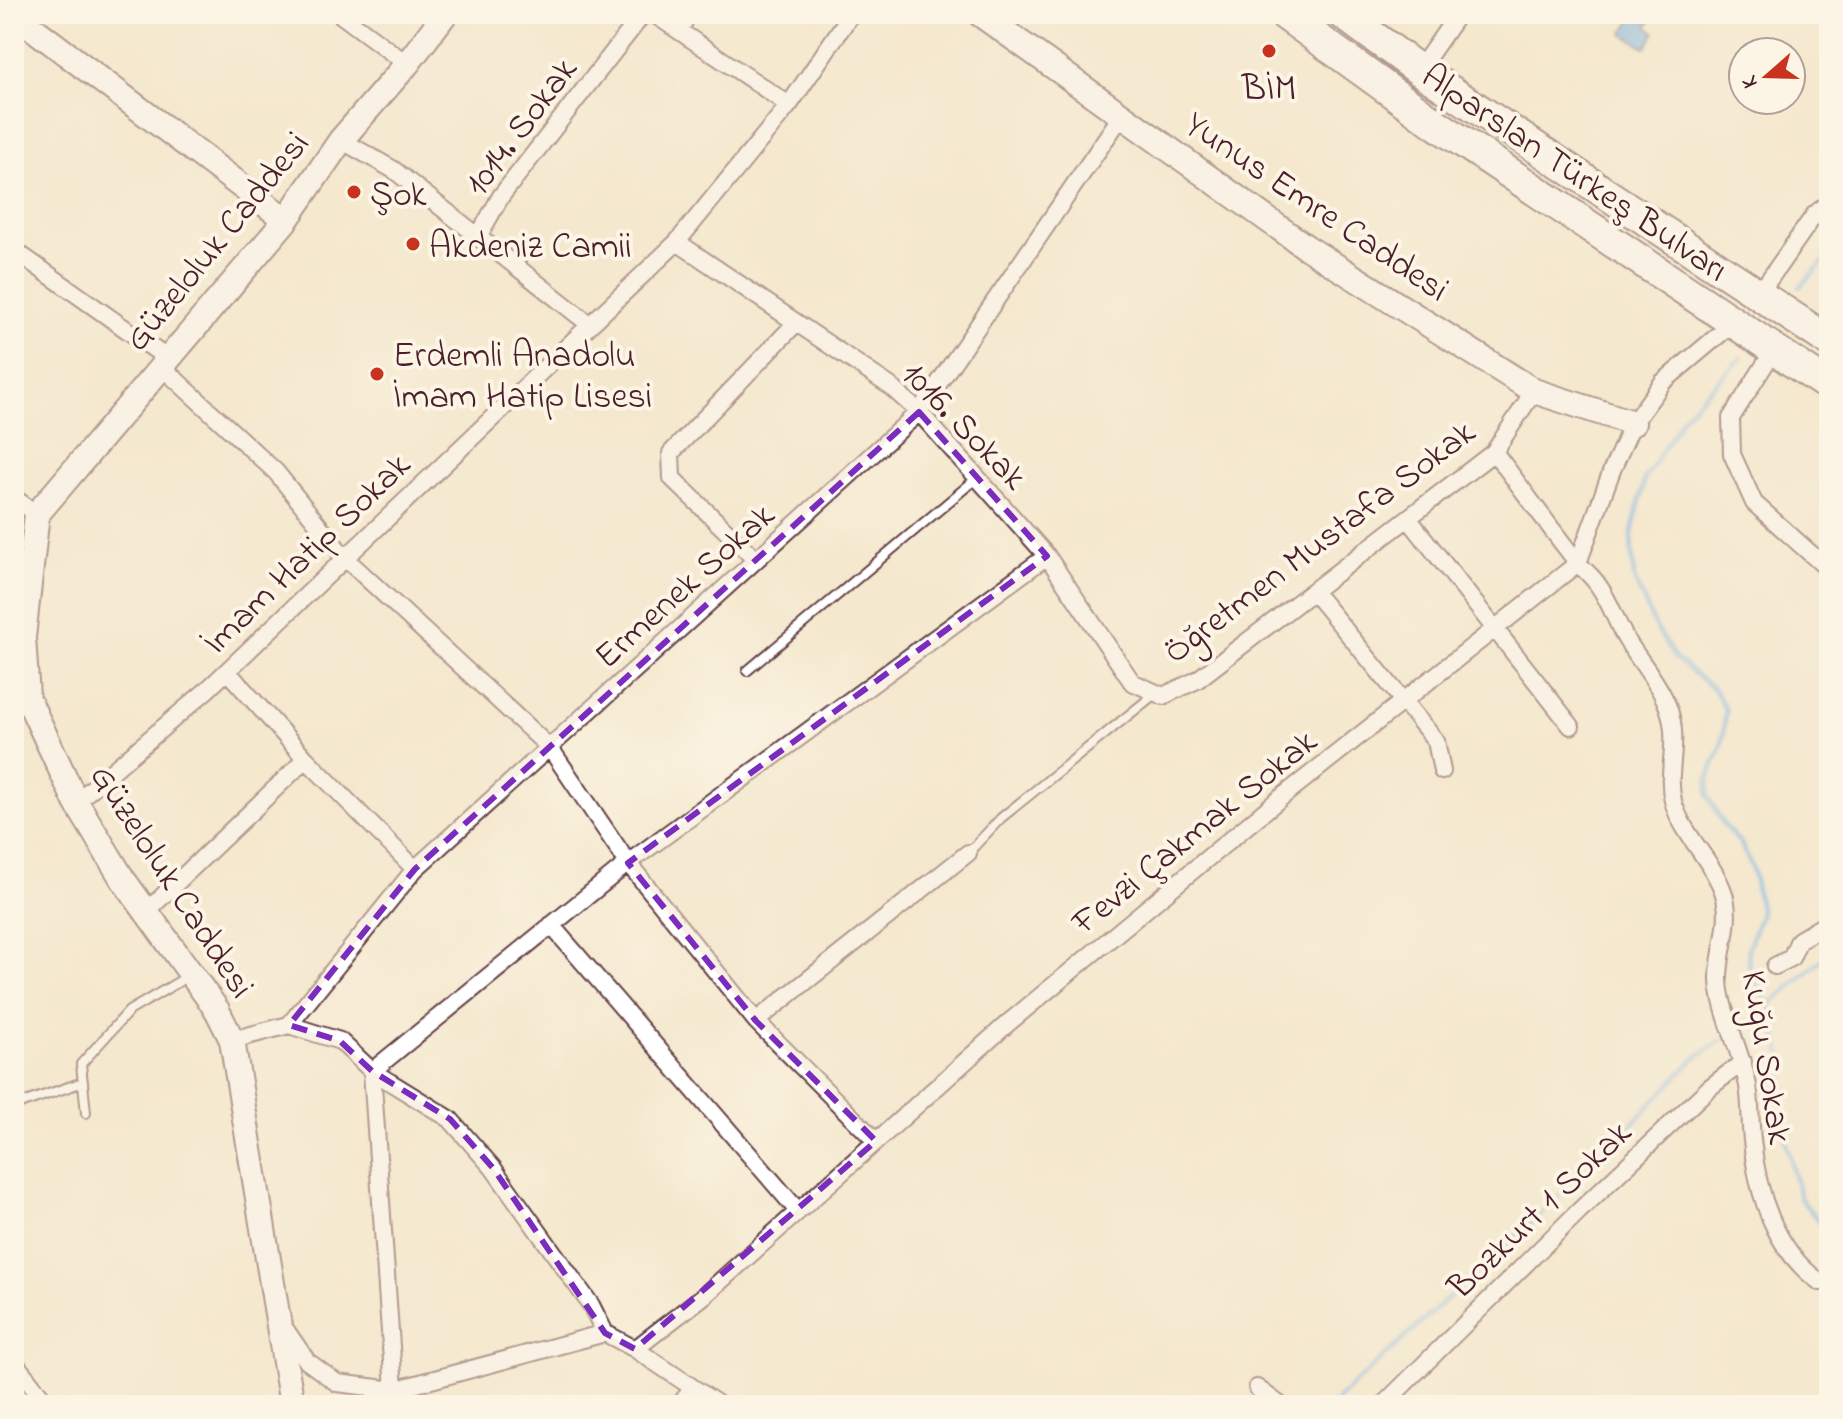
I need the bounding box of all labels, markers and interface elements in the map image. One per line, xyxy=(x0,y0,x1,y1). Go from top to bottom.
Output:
north arrow xyxy=(1727,36,1807,116)
marker: BİM xyxy=(1260,42,1278,60)
street label: 1014. Sokak xyxy=(453,47,592,208)
street label: Alparslan Türkeş Bulvarı xyxy=(1409,52,1738,297)
place label: BİM xyxy=(1241,64,1296,117)
text: K xyxy=(1734,70,1768,92)
street label: Yunus Emre Caddesi xyxy=(1172,100,1458,317)
street label: Güzeloluk Caddesi xyxy=(113,121,324,364)
place label: Şok xyxy=(370,170,427,223)
marker: Şok xyxy=(345,183,363,201)
place label: Akdeniz Camii xyxy=(429,222,632,275)
marker: Akdeniz Camii xyxy=(404,235,422,253)
place label: Erdemli Anadolu İmam Hatip Lisesi xyxy=(393,331,652,425)
street label: 1016. Sokak xyxy=(887,350,1038,504)
marker: Erdemli Anadolu İmam Hatip Lisesi xyxy=(368,365,386,383)
street label: Öğretmen Mustafa Sokak xyxy=(1153,408,1488,679)
street label: İmam Hatip Sokak xyxy=(192,442,425,669)
street label: Ermenek Sokak xyxy=(584,491,788,683)
street label: Fevzi Çakmak Sokak xyxy=(1061,717,1330,950)
street label: Güzeloluk Caddesi xyxy=(75,755,266,1010)
street label: Kuğu Sokak xyxy=(1725,967,1804,1149)
street label: Bozkurt 1 Sokak xyxy=(1436,1109,1646,1314)

